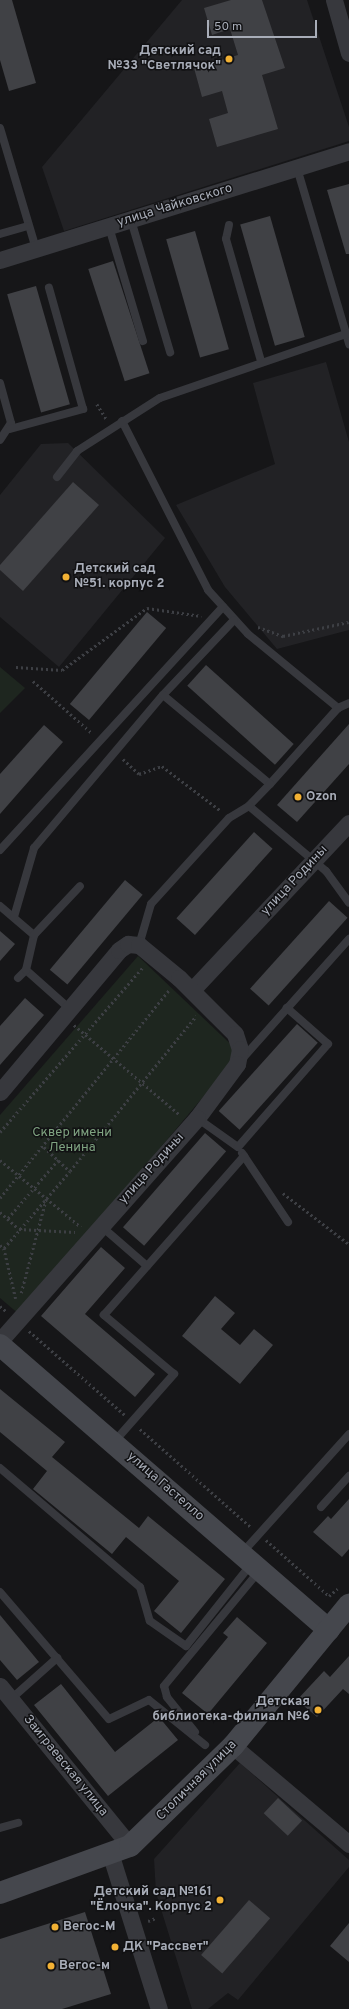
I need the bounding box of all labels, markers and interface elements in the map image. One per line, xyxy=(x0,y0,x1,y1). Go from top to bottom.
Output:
scale bar xyxy=(209,12,319,38)
text: 50 m xyxy=(214,19,242,35)
place label: Детский сад №33 "Светлячок" xyxy=(108,44,221,75)
marker: Детский сад №33 "Светлячок" xyxy=(224,54,234,64)
street label: улица Чайковского xyxy=(116,181,234,231)
place label: Детский сад №51. корпус 2 xyxy=(74,562,164,593)
marker: Детский сад №51. корпус 2 xyxy=(61,572,71,582)
place label: Ozon xyxy=(306,789,337,805)
marker: Ozon xyxy=(293,792,303,802)
street label: улица Родины xyxy=(259,843,331,919)
park label: Сквер имени Ленина xyxy=(32,1126,112,1157)
street label: улица Родины xyxy=(116,1130,188,1208)
street label: улица Гастелло xyxy=(123,1449,207,1525)
place label: Детская библиотека-филиал №6 xyxy=(152,1695,310,1726)
marker: Детская библиотека-филиал №6 xyxy=(313,1705,323,1715)
street label: Заиграевская улица xyxy=(19,1712,111,1820)
street label: Столичная улица xyxy=(154,1738,240,1824)
place label: Детский сад №161 "Ёлочка". Корпус 2 xyxy=(90,1885,212,1916)
marker: Детский сад №161 "Ёлочка". Корпус 2 xyxy=(215,1895,225,1905)
place label: Вегос-М xyxy=(63,1919,116,1935)
marker: Вегос-М xyxy=(50,1922,60,1932)
place label: ДК "Рассвет" xyxy=(123,1939,209,1955)
marker: ДК "Рассвет" xyxy=(110,1942,120,1952)
place label: Вегос-м xyxy=(59,1958,110,1974)
marker: Вегос-м xyxy=(46,1961,56,1971)

